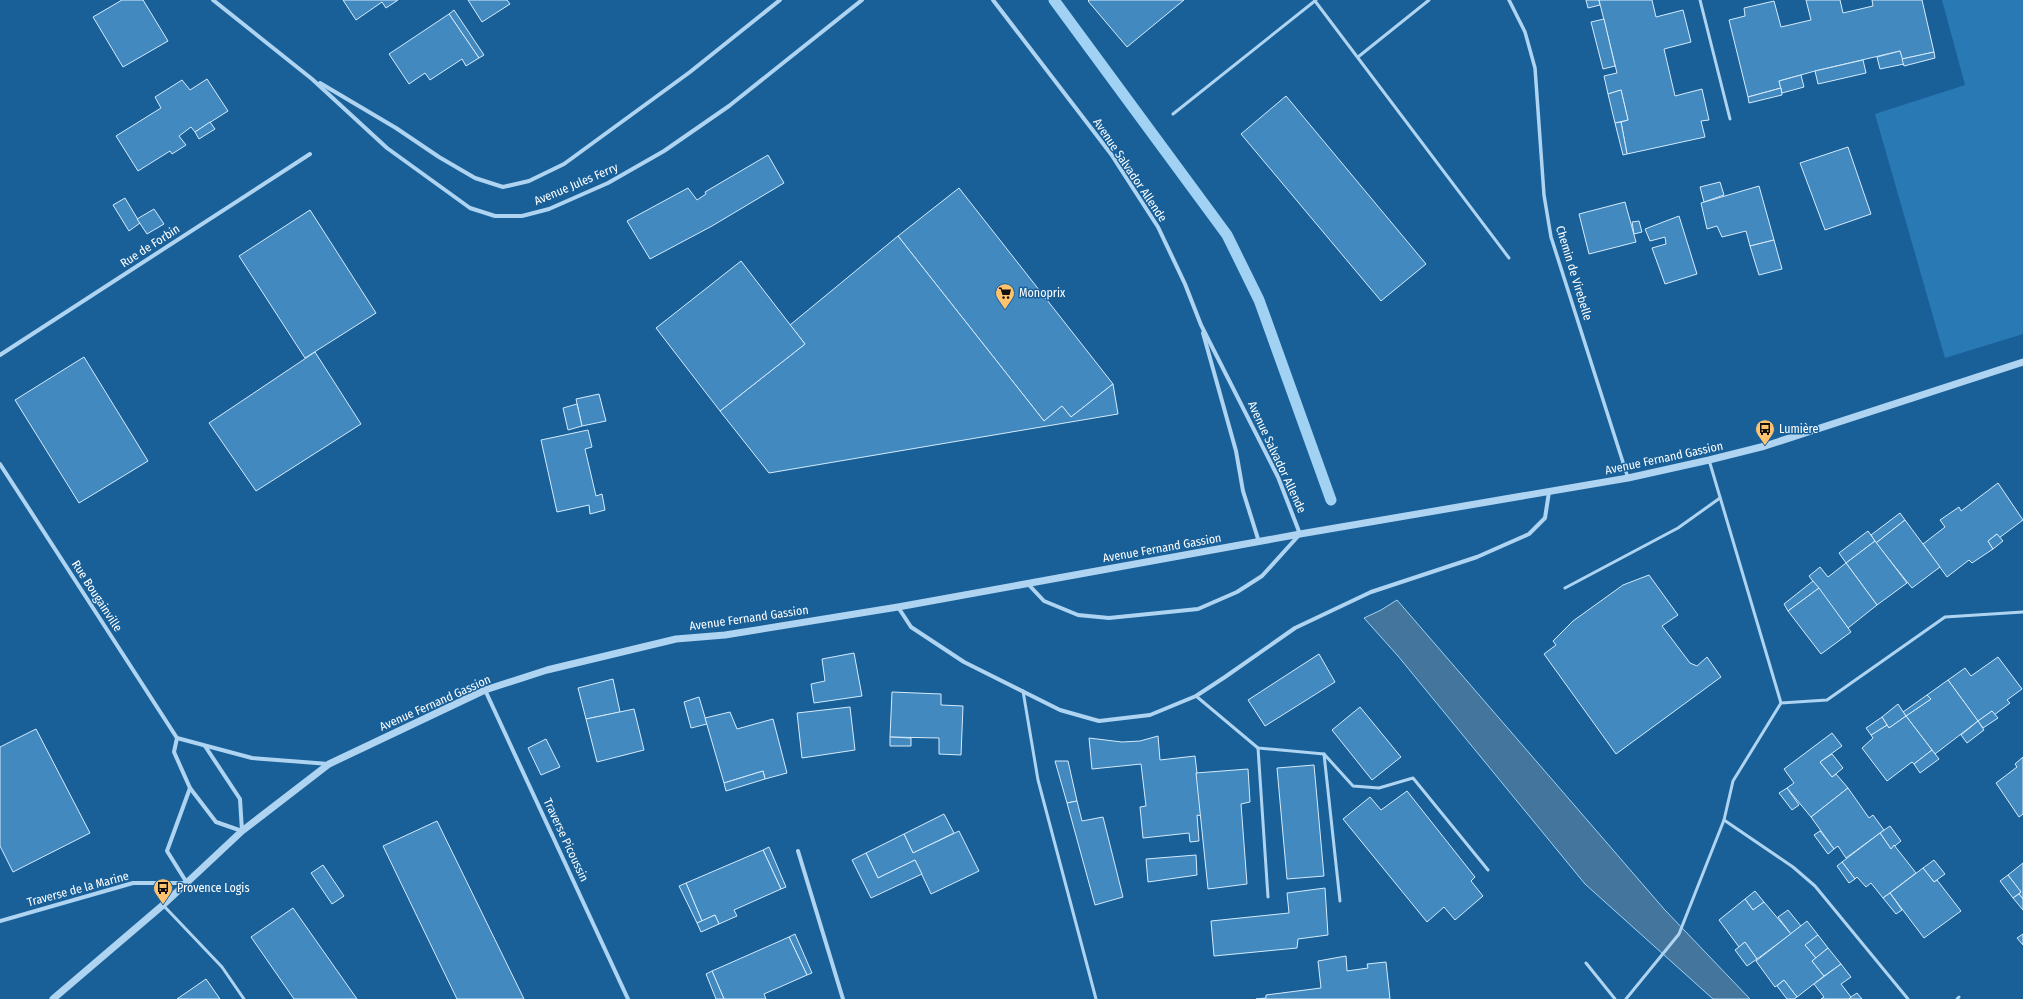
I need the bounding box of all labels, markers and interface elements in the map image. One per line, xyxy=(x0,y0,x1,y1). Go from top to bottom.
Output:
street label: Avenue Salvador Allende xyxy=(1090,116,1170,224)
street label: Avenue Jules Ferry xyxy=(532,160,621,208)
street label: Rue de Forbin xyxy=(118,222,182,270)
street label: Chemin de Virebelle xyxy=(1553,224,1595,322)
supermarket icon: Monoprix xyxy=(994,282,1016,310)
place label: Monoprix xyxy=(1019,286,1066,300)
street label: Avenue Salvador Allende xyxy=(1245,399,1309,515)
bus stop icon: Lumière xyxy=(1754,418,1776,446)
place label: Lumière xyxy=(1779,422,1818,436)
street label: Avenue Fernand Gassion xyxy=(1604,439,1724,477)
street label: Avenue Fernand Gassion xyxy=(1102,531,1222,565)
street label: Rue Bougainville xyxy=(69,558,125,634)
street label: Avenue Fernand Gassion xyxy=(689,603,809,633)
street label: Avenue Fernand Gassion xyxy=(377,672,493,734)
street label: Traverse Picoussin xyxy=(541,796,591,884)
street label: Traverse de la Marine xyxy=(26,869,130,909)
bus stop icon: Provence Logis xyxy=(152,877,174,905)
place label: Provence Logis xyxy=(177,881,250,895)

